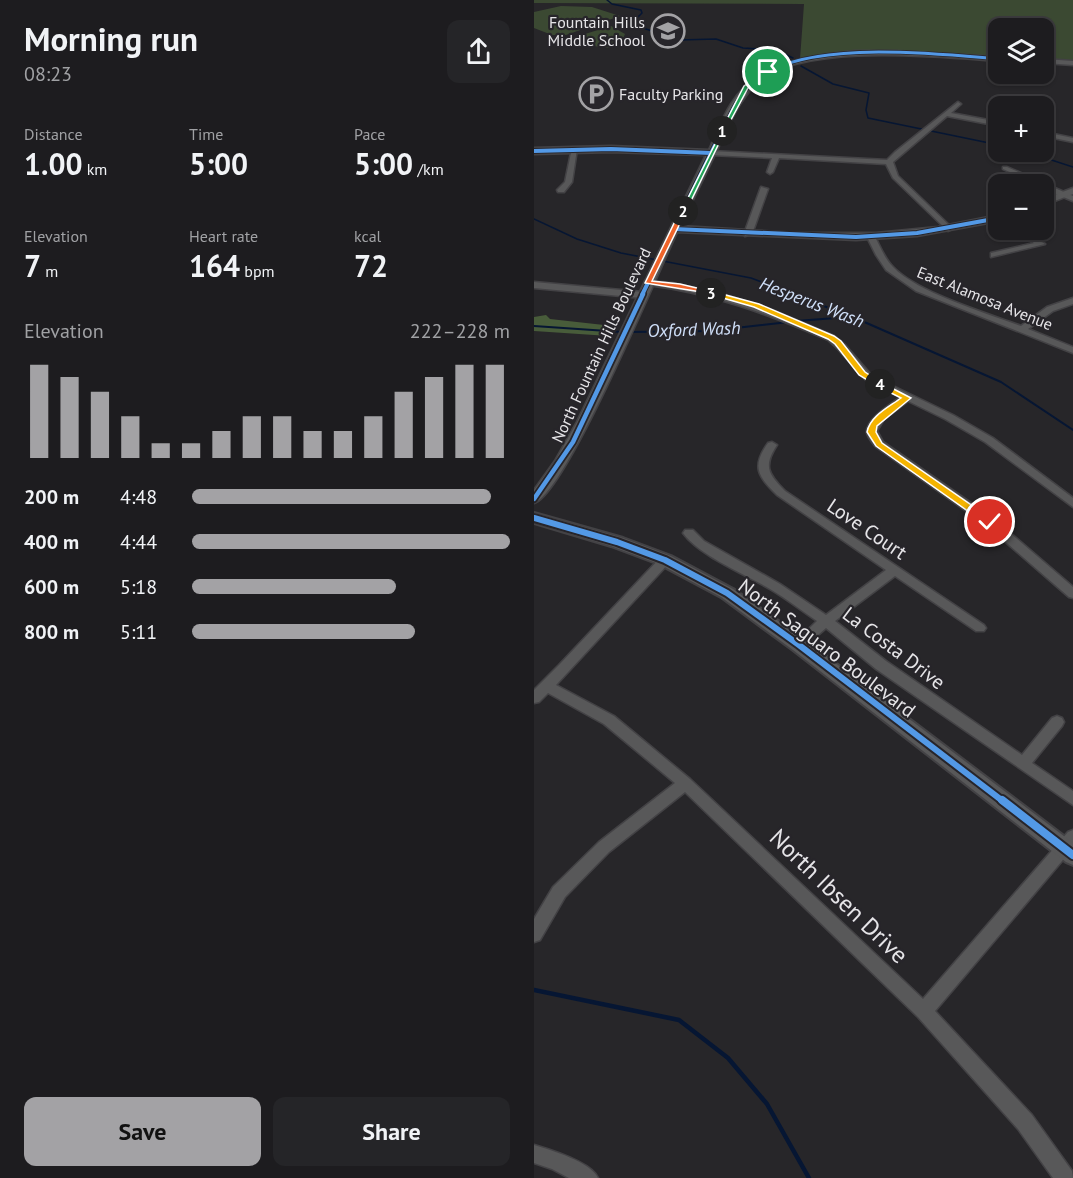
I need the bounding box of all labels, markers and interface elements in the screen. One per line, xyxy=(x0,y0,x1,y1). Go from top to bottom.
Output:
place label: Fountain Hills Middle School xyxy=(547,12,645,50)
school or university icon: Fountain Hills Middle School xyxy=(650,13,686,49)
text: Morning run xyxy=(24,17,198,60)
map controls xyxy=(988,18,1054,240)
button: layers xyxy=(988,18,1054,84)
button: share xyxy=(447,20,510,83)
pin xyxy=(742,46,793,97)
icon: arrive xyxy=(751,55,784,88)
text: 08:23 xyxy=(24,61,72,87)
parking icon: Faculty Parking xyxy=(578,76,614,112)
place label: Faculty Parking xyxy=(619,84,723,104)
button: + xyxy=(988,96,1054,162)
pin: 1 xyxy=(707,116,737,146)
text: 1 xyxy=(717,121,727,141)
text: Distance xyxy=(24,124,83,144)
text: Time xyxy=(189,124,223,144)
text: Pace xyxy=(354,124,385,144)
text: 1.00 xyxy=(24,144,82,183)
text: 5:00 xyxy=(189,144,248,183)
text: 5:00 xyxy=(354,144,413,183)
text: km xyxy=(82,159,107,179)
text: /km xyxy=(413,159,444,179)
button: − xyxy=(988,174,1054,240)
pin: 2 xyxy=(668,196,698,226)
text: 2 xyxy=(678,201,688,221)
text: Elevation xyxy=(24,226,88,246)
text: Heart rate xyxy=(189,226,258,246)
text: kcal xyxy=(354,226,381,246)
street label: North Fountain Hills Boulevard xyxy=(547,244,655,446)
text: 7 xyxy=(24,246,41,285)
text: 164 xyxy=(189,246,240,285)
text: 72 xyxy=(354,246,388,285)
text: m xyxy=(41,261,58,281)
text: bpm xyxy=(240,261,275,281)
street label: East Alamosa Avenue xyxy=(914,262,1056,334)
water label: Hesperus Wash xyxy=(756,271,868,333)
pin: 3 xyxy=(696,278,726,308)
text: 3 xyxy=(706,283,716,303)
water label: Oxford Wash xyxy=(647,316,741,342)
text: Elevation xyxy=(24,318,104,344)
text: 222–228 m xyxy=(410,318,510,344)
pin: 4 xyxy=(865,369,895,399)
text: 4 xyxy=(875,374,885,394)
text: 200 m xyxy=(24,484,79,510)
text: 4:48 xyxy=(120,484,157,510)
street label: Love Court xyxy=(822,493,912,565)
pin xyxy=(964,496,1015,547)
icon: check xyxy=(973,505,1006,538)
text: 400 m xyxy=(24,529,79,555)
text: 4:44 xyxy=(120,529,157,555)
street label: North Saguaro Boulevard xyxy=(733,573,921,723)
text: 600 m xyxy=(24,574,79,600)
text: 5:18 xyxy=(120,574,157,600)
street label: La Costa Drive xyxy=(837,601,951,695)
text: 800 m xyxy=(24,619,79,645)
text: 5:11 xyxy=(120,619,157,645)
street label: North Ibsen Drive xyxy=(763,822,915,970)
button: Save xyxy=(24,1097,261,1166)
button: Share xyxy=(273,1097,510,1166)

